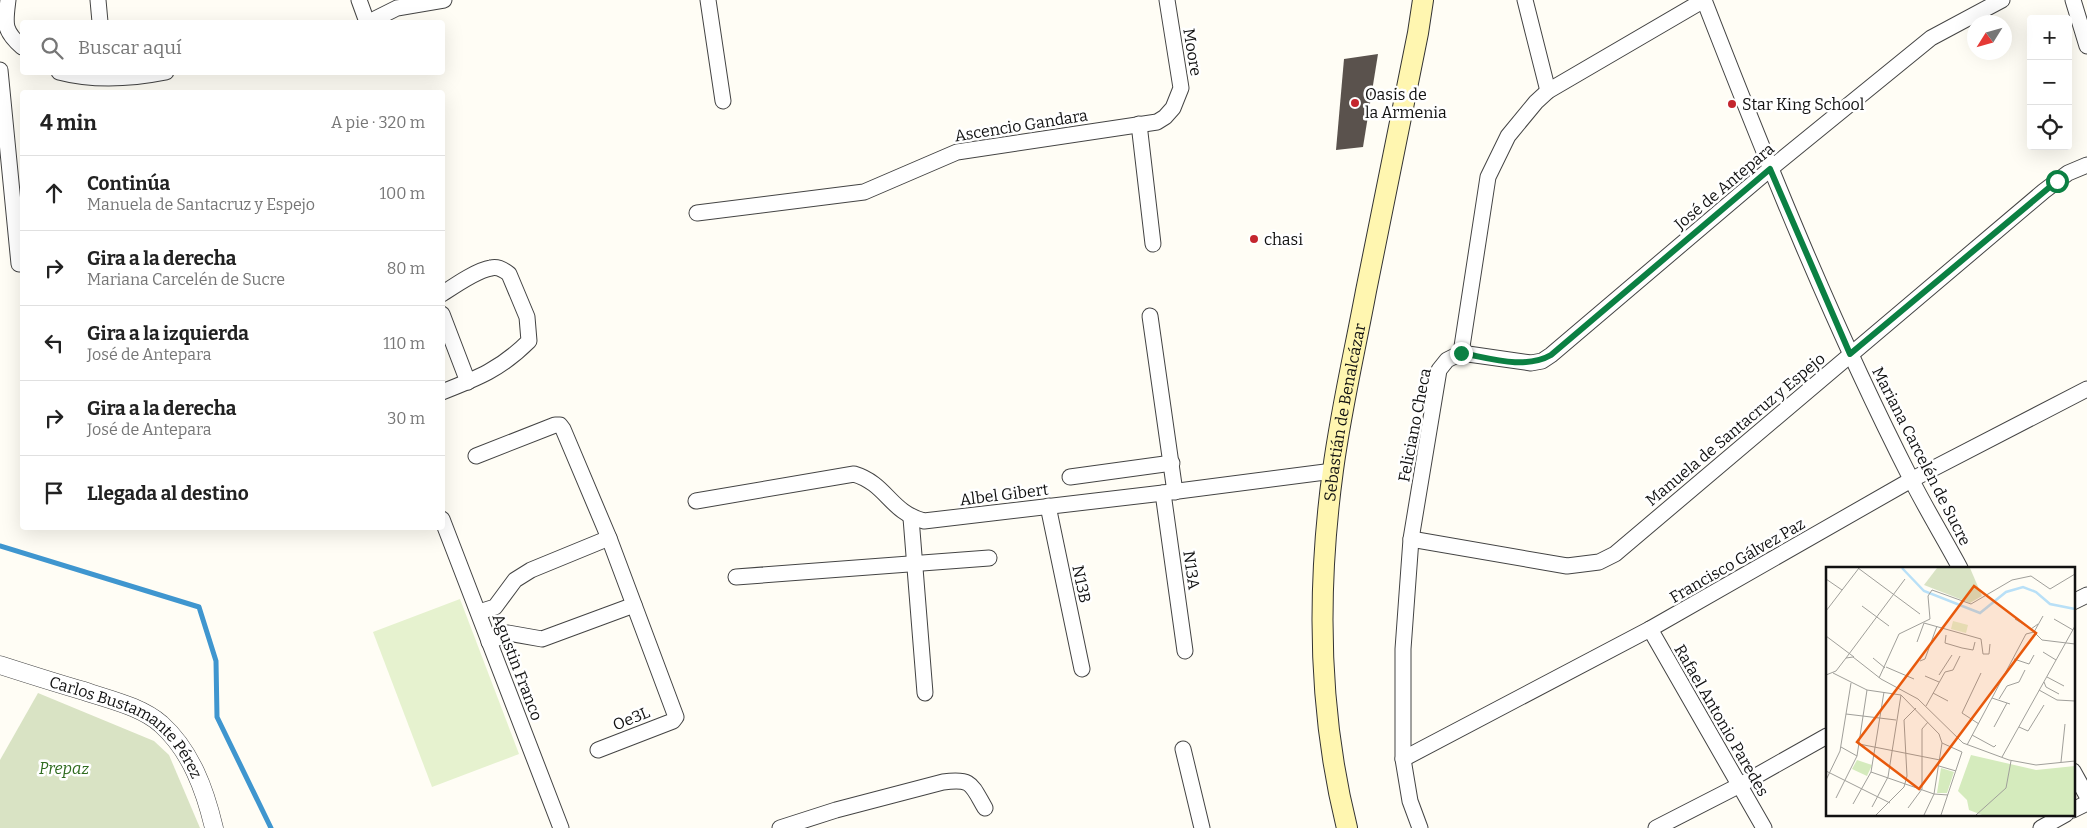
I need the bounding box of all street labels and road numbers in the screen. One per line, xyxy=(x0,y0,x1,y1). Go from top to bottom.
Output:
street label: Moore xyxy=(1179,27,1206,77)
street label: Ascencio Gandara xyxy=(953,106,1089,145)
street label: José de Antepara xyxy=(1670,139,1778,234)
street label: Sebastián de Benalcázar xyxy=(1320,322,1370,502)
street label: Manuela de Santacruz y Espejo xyxy=(1642,349,1829,510)
street label: Mariana Carcelén de Sucre xyxy=(1868,364,1975,549)
street label: Feliciano Checa xyxy=(1394,366,1435,484)
street label: Albel Gibert xyxy=(959,480,1050,509)
street label: Francisco Gálvez Paz xyxy=(1666,514,1808,607)
street label: N13A xyxy=(1179,549,1204,591)
street label: N13B xyxy=(1068,563,1095,605)
street label: Agustin Franco xyxy=(488,611,547,723)
street label: Rafael Antonio Paredes xyxy=(1670,641,1773,800)
street label: Carlos Bustamante Pérez xyxy=(47,672,206,782)
street label: Oe3L xyxy=(610,702,653,734)

